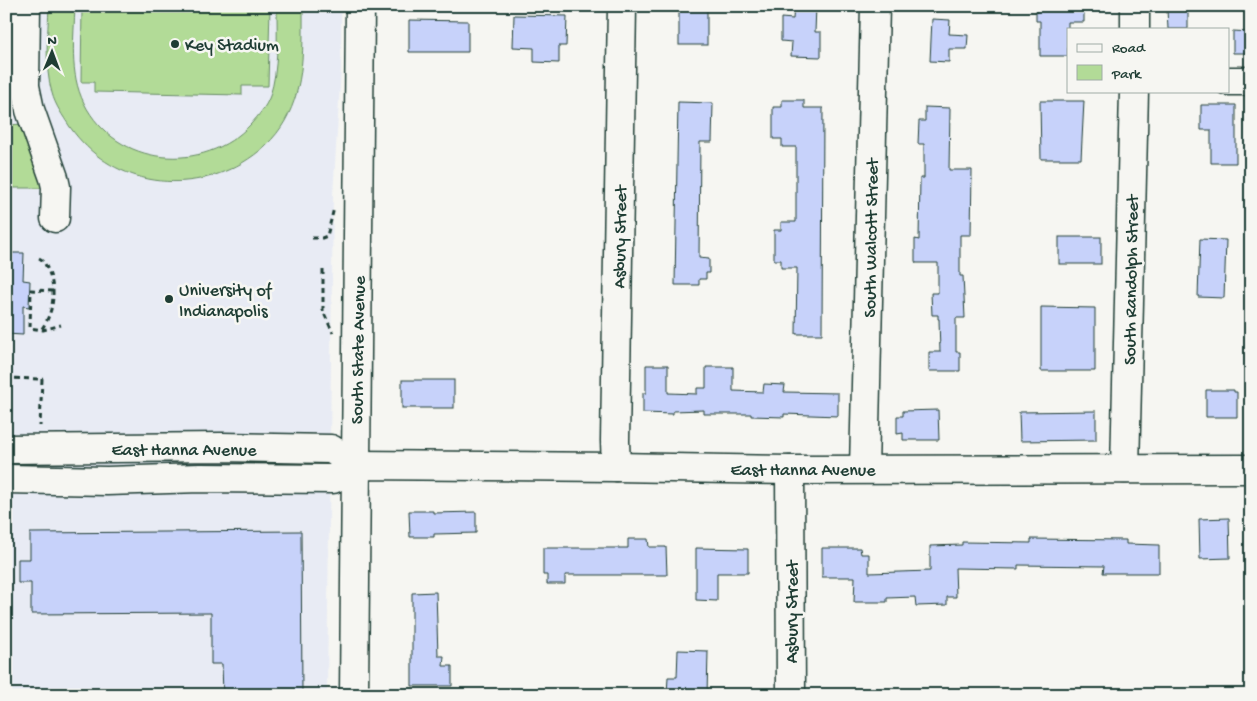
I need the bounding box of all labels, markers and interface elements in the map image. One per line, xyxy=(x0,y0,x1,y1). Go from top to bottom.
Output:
north arrow xyxy=(28,28,78,78)
legend xyxy=(1067,28,1230,92)
text: N xyxy=(47,33,57,50)
place label: Key Stadium xyxy=(185,36,279,57)
marker: Key Stadium xyxy=(169,38,181,50)
text: Road xyxy=(1112,40,1146,58)
text: Park xyxy=(1111,66,1142,84)
street label: South Walcott Street xyxy=(861,157,884,318)
street label: Asbury Street xyxy=(610,184,633,289)
street label: South Randolph Street xyxy=(1121,193,1145,365)
street label: South State Avenue xyxy=(348,275,371,424)
place label: University of Indianapolis xyxy=(179,281,273,323)
marker: University of Indianapolis xyxy=(163,293,175,305)
street label: East Hanna Avenue xyxy=(111,441,257,462)
street label: East Hanna Avenue xyxy=(730,461,876,482)
street label: Asbury Street xyxy=(783,559,804,663)

